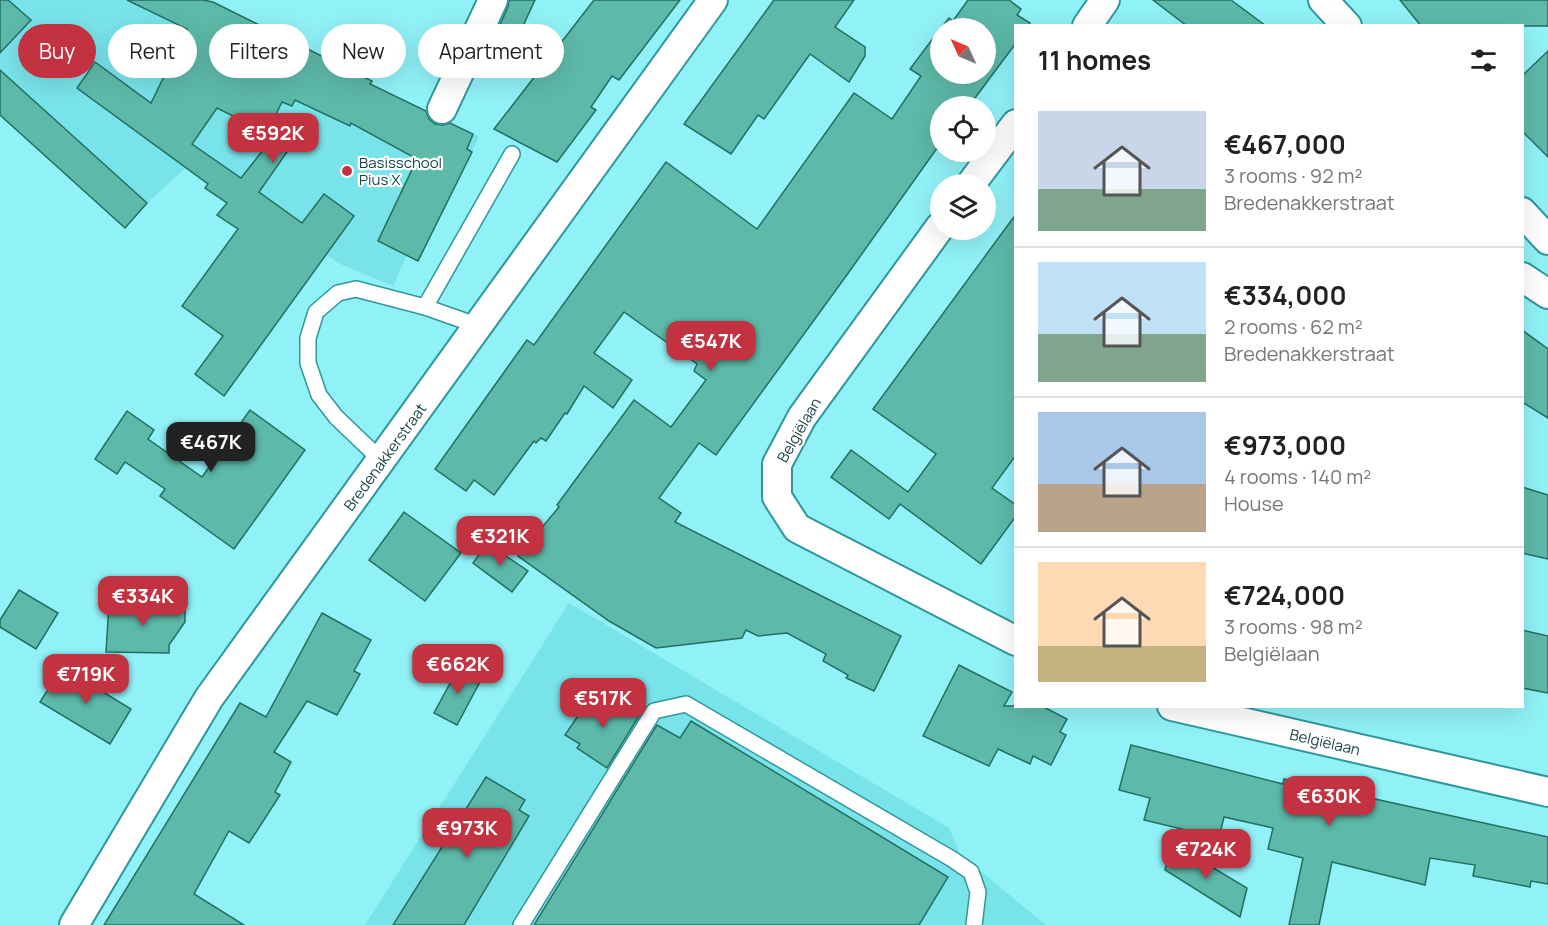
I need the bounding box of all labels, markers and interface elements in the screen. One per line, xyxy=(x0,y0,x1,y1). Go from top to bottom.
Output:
north arrow xyxy=(930,18,996,84)
map controls xyxy=(930,18,996,240)
chip: Buy xyxy=(18,24,96,78)
chip: Rent xyxy=(108,24,197,78)
chip: Filters xyxy=(209,24,309,78)
chip: New xyxy=(321,24,406,78)
chip: Apartment xyxy=(418,24,564,78)
text: 11 homes xyxy=(1038,42,1151,78)
icon: filters xyxy=(1467,44,1500,77)
button: locate xyxy=(930,96,996,162)
pin: €592K xyxy=(231,113,315,164)
text: €592K xyxy=(242,119,304,146)
text: €467,000 xyxy=(1224,126,1346,162)
icon: home xyxy=(1086,135,1158,207)
place label: Basisschool Pius X xyxy=(359,152,442,190)
text: 3 rooms · 92 m² xyxy=(1224,162,1363,189)
marker: Basisschool Pius X xyxy=(340,164,354,178)
button: layers xyxy=(930,174,996,240)
text: Bredenakkerstraat xyxy=(1224,189,1395,216)
text: €334,000 xyxy=(1224,277,1347,313)
icon: home xyxy=(1086,286,1158,358)
text: 2 rooms · 62 m² xyxy=(1224,313,1363,340)
pin: €547K xyxy=(669,321,753,372)
text: €547K xyxy=(680,327,742,354)
text: Bredenakkerstraat xyxy=(1224,340,1395,367)
street label: Belgiëlaan xyxy=(772,394,826,466)
street label: Bredenakkerstraat xyxy=(339,399,431,515)
pin: €467K xyxy=(169,422,253,473)
text: €973,000 xyxy=(1224,427,1346,463)
text: €467K xyxy=(180,428,242,455)
icon: home xyxy=(1086,436,1158,508)
text: 4 rooms · 140 m² xyxy=(1224,463,1371,490)
text: House xyxy=(1224,490,1284,517)
pin: €321K xyxy=(458,516,542,567)
text: €321K xyxy=(471,522,529,549)
pin: €334K xyxy=(101,576,185,627)
text: €724,000 xyxy=(1224,577,1345,613)
text: €334K xyxy=(112,582,174,609)
icon: home xyxy=(1086,586,1158,658)
text: 3 rooms · 98 m² xyxy=(1224,613,1363,640)
text: Belgiëlaan xyxy=(1224,640,1320,667)
pin: €662K xyxy=(416,644,500,695)
text: €662K xyxy=(426,650,490,677)
pin: €719K xyxy=(44,654,128,705)
text: €719K xyxy=(57,660,115,687)
pin: €517K xyxy=(561,678,645,729)
text: €517K xyxy=(574,684,632,711)
street label: Belgiëlaan xyxy=(1288,724,1362,760)
pin: €630K xyxy=(1287,776,1371,827)
text: €630K xyxy=(1297,782,1361,809)
pin: €973K xyxy=(425,808,509,859)
text: €973K xyxy=(436,814,498,841)
pin: €724K xyxy=(1164,829,1248,880)
text: €724K xyxy=(1176,835,1236,862)

